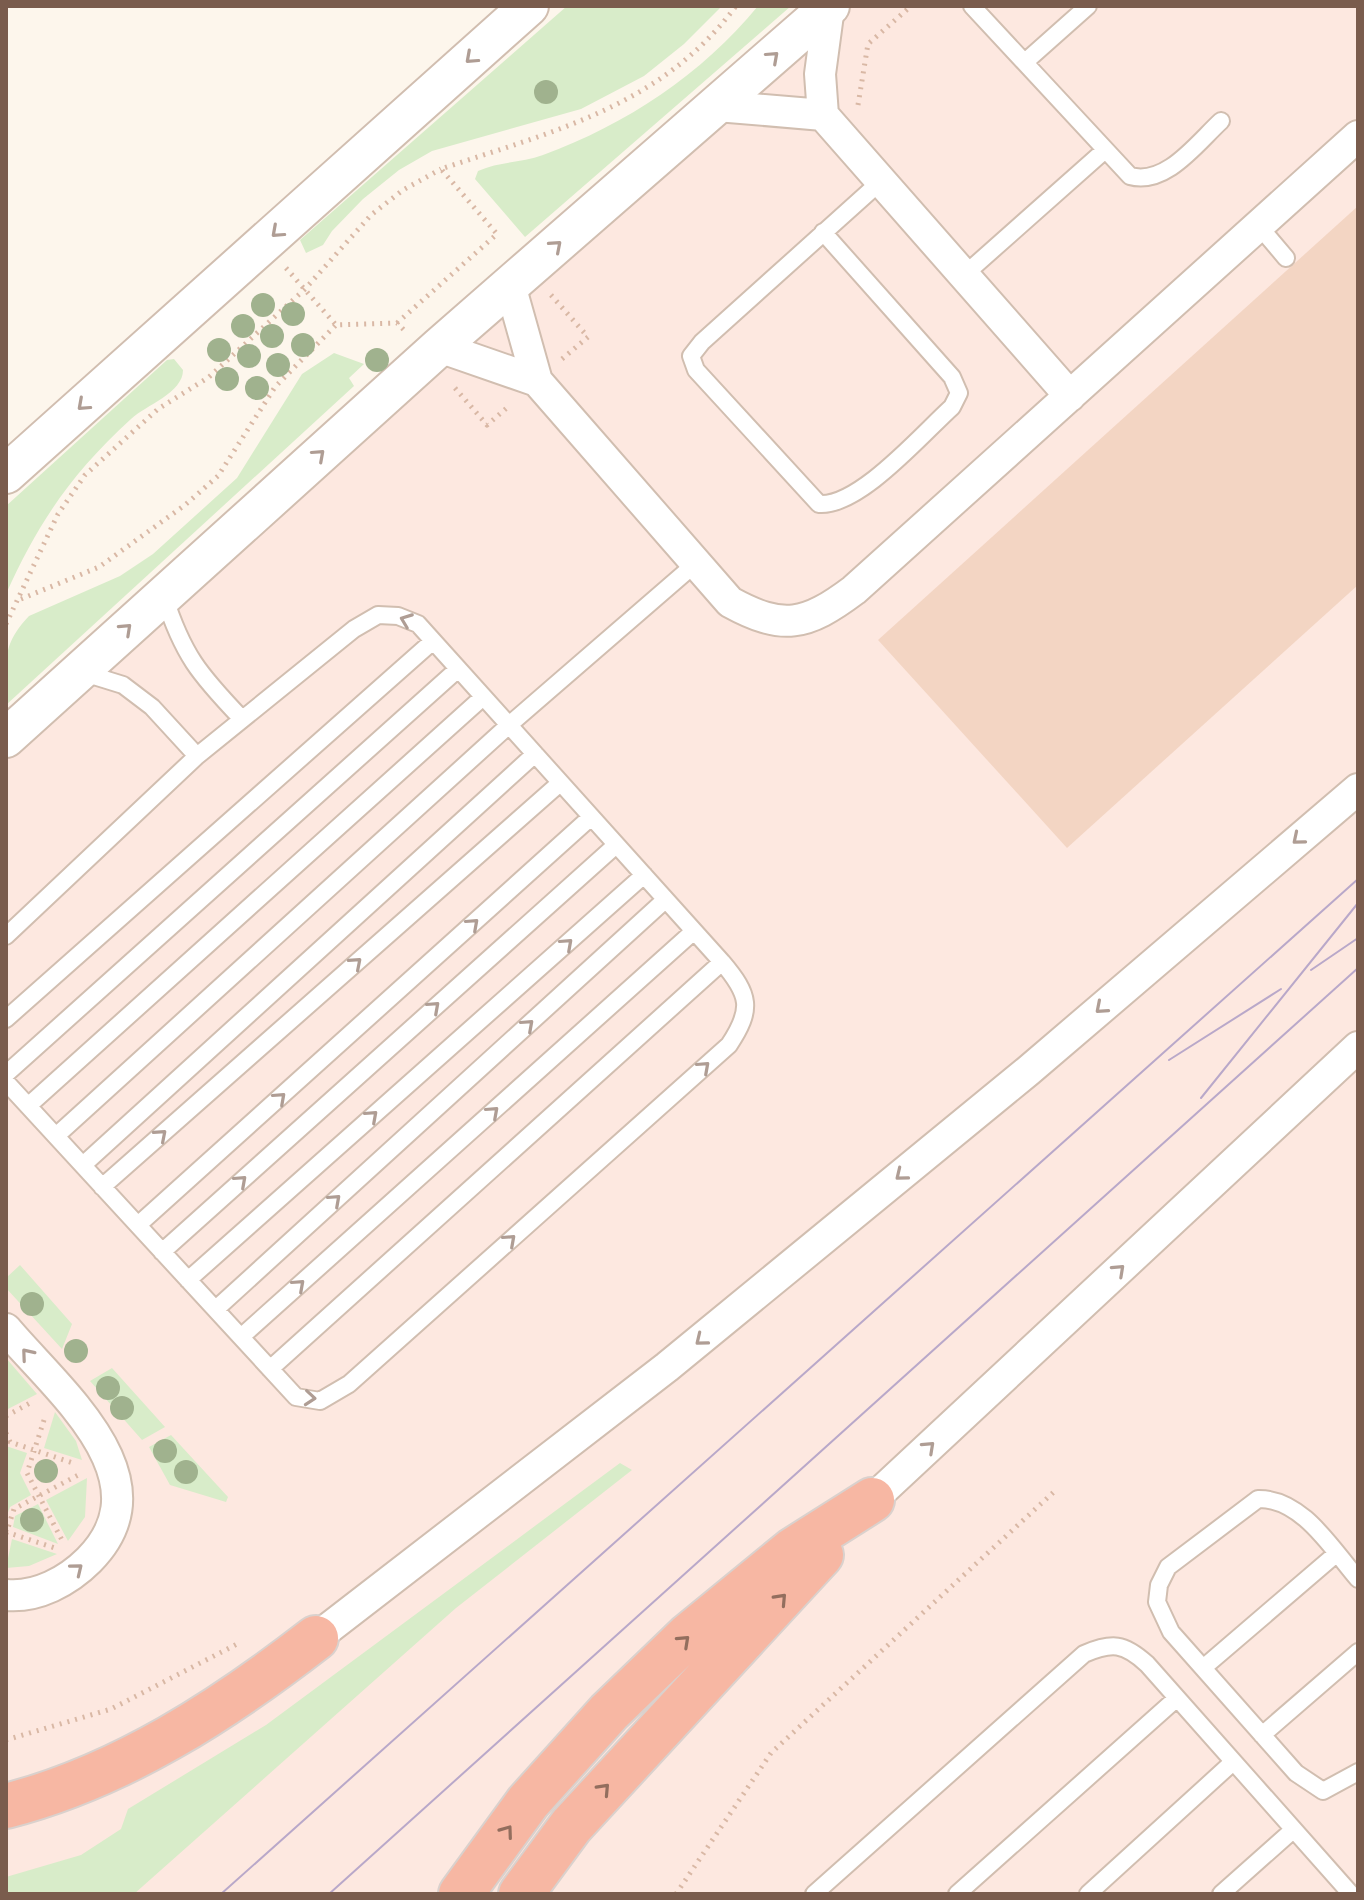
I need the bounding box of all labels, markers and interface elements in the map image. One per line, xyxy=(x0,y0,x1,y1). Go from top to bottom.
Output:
one-way arrow xyxy=(465,48,480,63)
one-way arrow xyxy=(763,52,778,66)
one-way arrow xyxy=(272,222,287,236)
one-way arrow xyxy=(546,241,561,256)
one-way arrow xyxy=(78,395,93,410)
one-way arrow xyxy=(309,450,324,465)
one-way arrow xyxy=(400,613,414,630)
one-way arrow xyxy=(116,624,131,638)
one-way arrow xyxy=(1292,829,1307,843)
one-way arrow xyxy=(463,919,478,934)
one-way arrow xyxy=(557,939,572,954)
one-way arrow xyxy=(346,958,361,973)
one-way arrow xyxy=(1095,998,1110,1013)
one-way arrow xyxy=(425,1003,440,1017)
one-way arrow xyxy=(518,1020,533,1034)
one-way arrow xyxy=(695,1063,710,1077)
one-way arrow xyxy=(270,1094,285,1108)
one-way arrow xyxy=(483,1107,498,1121)
one-way arrow xyxy=(363,1112,378,1126)
one-way arrow xyxy=(151,1130,166,1145)
one-way arrow xyxy=(896,1165,911,1180)
one-way arrow xyxy=(231,1176,246,1190)
one-way arrow xyxy=(326,1195,341,1210)
one-way arrow xyxy=(501,1236,516,1250)
one-way arrow xyxy=(1110,1265,1125,1279)
one-way arrow xyxy=(290,1280,304,1295)
one-way arrow xyxy=(695,1330,710,1345)
one-way arrow xyxy=(22,1349,37,1364)
one-way arrow xyxy=(303,1389,316,1406)
one-way arrow xyxy=(920,1442,934,1457)
one-way arrow xyxy=(68,1565,83,1579)
one-way arrow xyxy=(771,1593,785,1608)
one-way arrow xyxy=(675,1635,689,1650)
one-way arrow xyxy=(595,1784,609,1799)
one-way arrow xyxy=(497,1825,512,1839)

